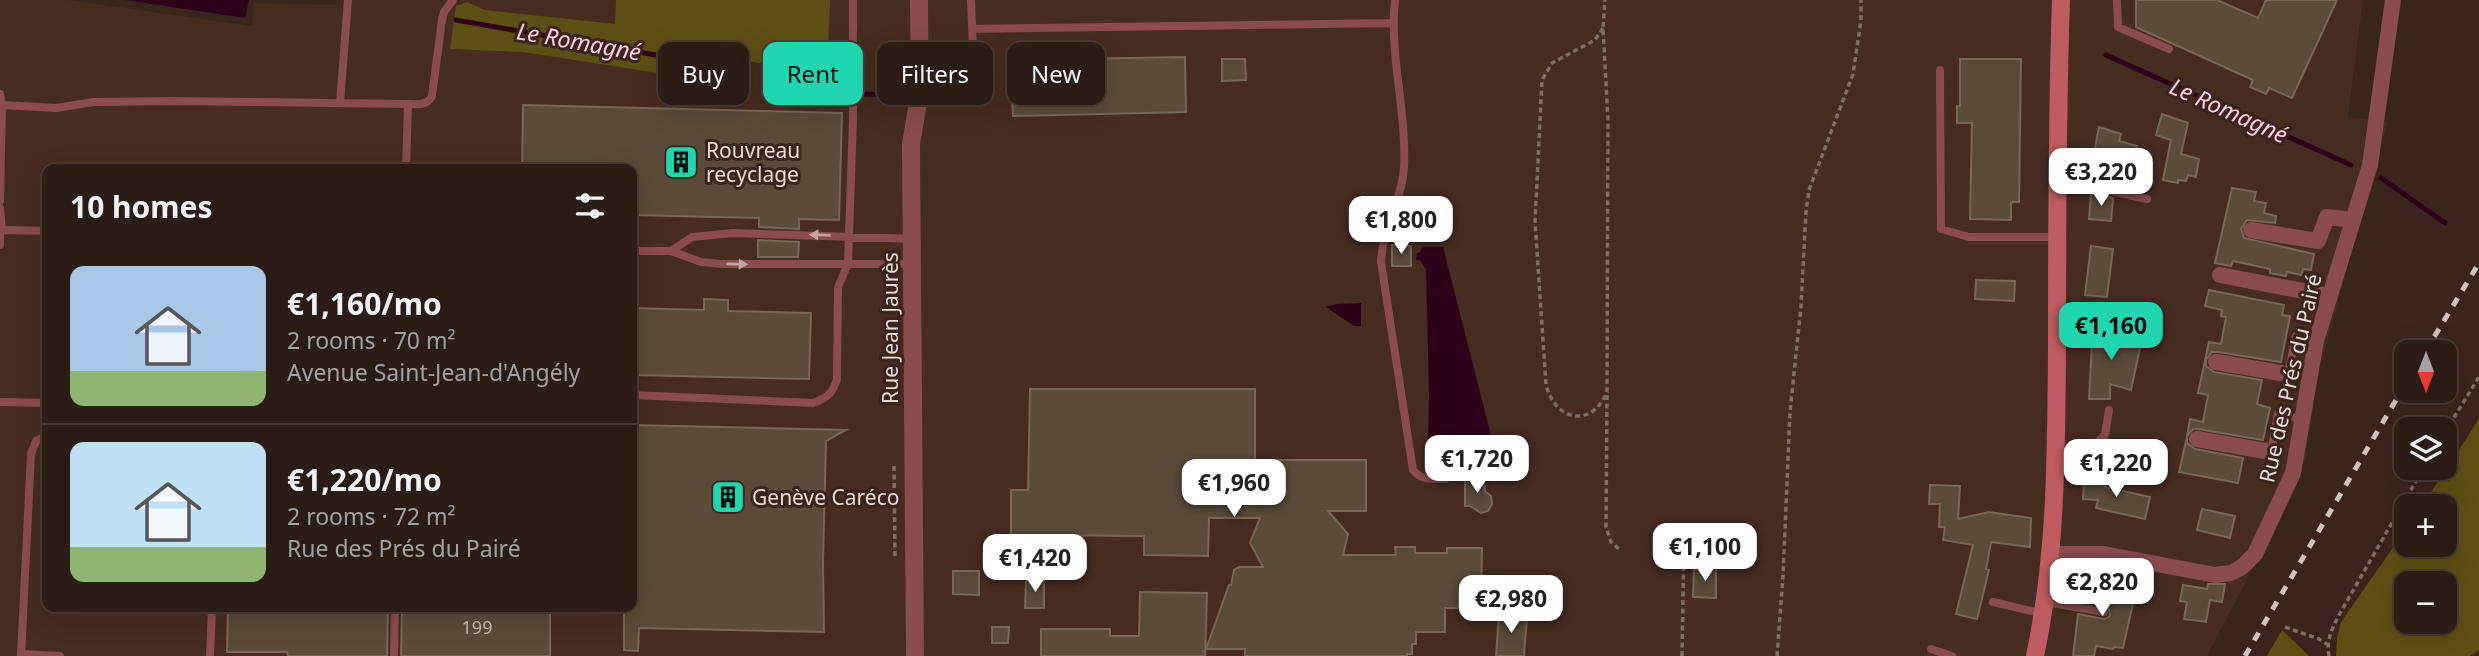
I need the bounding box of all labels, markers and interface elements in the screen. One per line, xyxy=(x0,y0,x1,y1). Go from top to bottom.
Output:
water label: Le Romagné xyxy=(514,14,644,68)
chip: Buy xyxy=(658,42,749,105)
chip: Rent xyxy=(763,42,863,105)
chip: Filters xyxy=(877,42,993,105)
chip: New xyxy=(1007,42,1105,105)
water label: Le Romagné xyxy=(2165,70,2293,150)
place label: Rouvreau recyclage xyxy=(706,136,800,188)
building icon: Rouvreau recyclage xyxy=(662,143,700,181)
pin: €3,220 xyxy=(2044,148,2158,208)
text: €3,220 xyxy=(2065,155,2137,187)
text: 10 homes xyxy=(70,186,213,227)
icon: filters xyxy=(571,187,609,225)
pin: €1,800 xyxy=(1344,196,1458,256)
text: €1,800 xyxy=(1365,203,1437,235)
one-way arrow xyxy=(809,230,831,241)
street label: Rue Jean Jaurès xyxy=(876,252,904,404)
one-way arrow xyxy=(727,258,749,270)
street label: Rue des Prés du Pairé xyxy=(2252,271,2328,485)
text: €1,160/mo xyxy=(287,283,442,324)
icon: home xyxy=(126,294,210,378)
pin: €1,160 xyxy=(2054,302,2168,362)
text: €1,160 xyxy=(2075,309,2147,341)
text: 2 rooms · 70 m² xyxy=(287,324,456,356)
north arrow xyxy=(2394,340,2457,402)
map controls xyxy=(2394,340,2457,634)
text: Avenue Saint-Jean-d'Angély xyxy=(287,356,580,388)
button: layers xyxy=(2394,417,2457,480)
pin: €1,720 xyxy=(1420,435,1534,495)
pin: €1,220 xyxy=(2059,440,2173,499)
text: €1,720 xyxy=(1441,442,1513,474)
text: €1,220 xyxy=(2080,446,2152,478)
text: €1,220/mo xyxy=(287,459,442,500)
pin: €1,960 xyxy=(1177,460,1291,519)
text: €1,960 xyxy=(1198,466,1270,498)
icon: home xyxy=(126,470,210,554)
building icon: Genève Caréco xyxy=(709,478,747,516)
place label: Genève Caréco xyxy=(752,483,899,511)
button: + xyxy=(2394,494,2457,557)
text: 2 rooms · 72 m² xyxy=(287,500,456,532)
pin: €1,100 xyxy=(1648,524,1762,583)
text: €1,100 xyxy=(1669,530,1741,562)
text: Rue des Prés du Pairé xyxy=(287,532,521,564)
pin: €1,420 xyxy=(978,534,1092,594)
text: €1,420 xyxy=(999,541,1071,573)
pin: €2,820 xyxy=(2045,558,2159,618)
text: €2,820 xyxy=(2066,565,2138,597)
button: − xyxy=(2394,571,2457,634)
pin: €2,980 xyxy=(1454,576,1568,635)
text: €2,980 xyxy=(1475,582,1547,614)
house number: 199 xyxy=(462,615,492,639)

